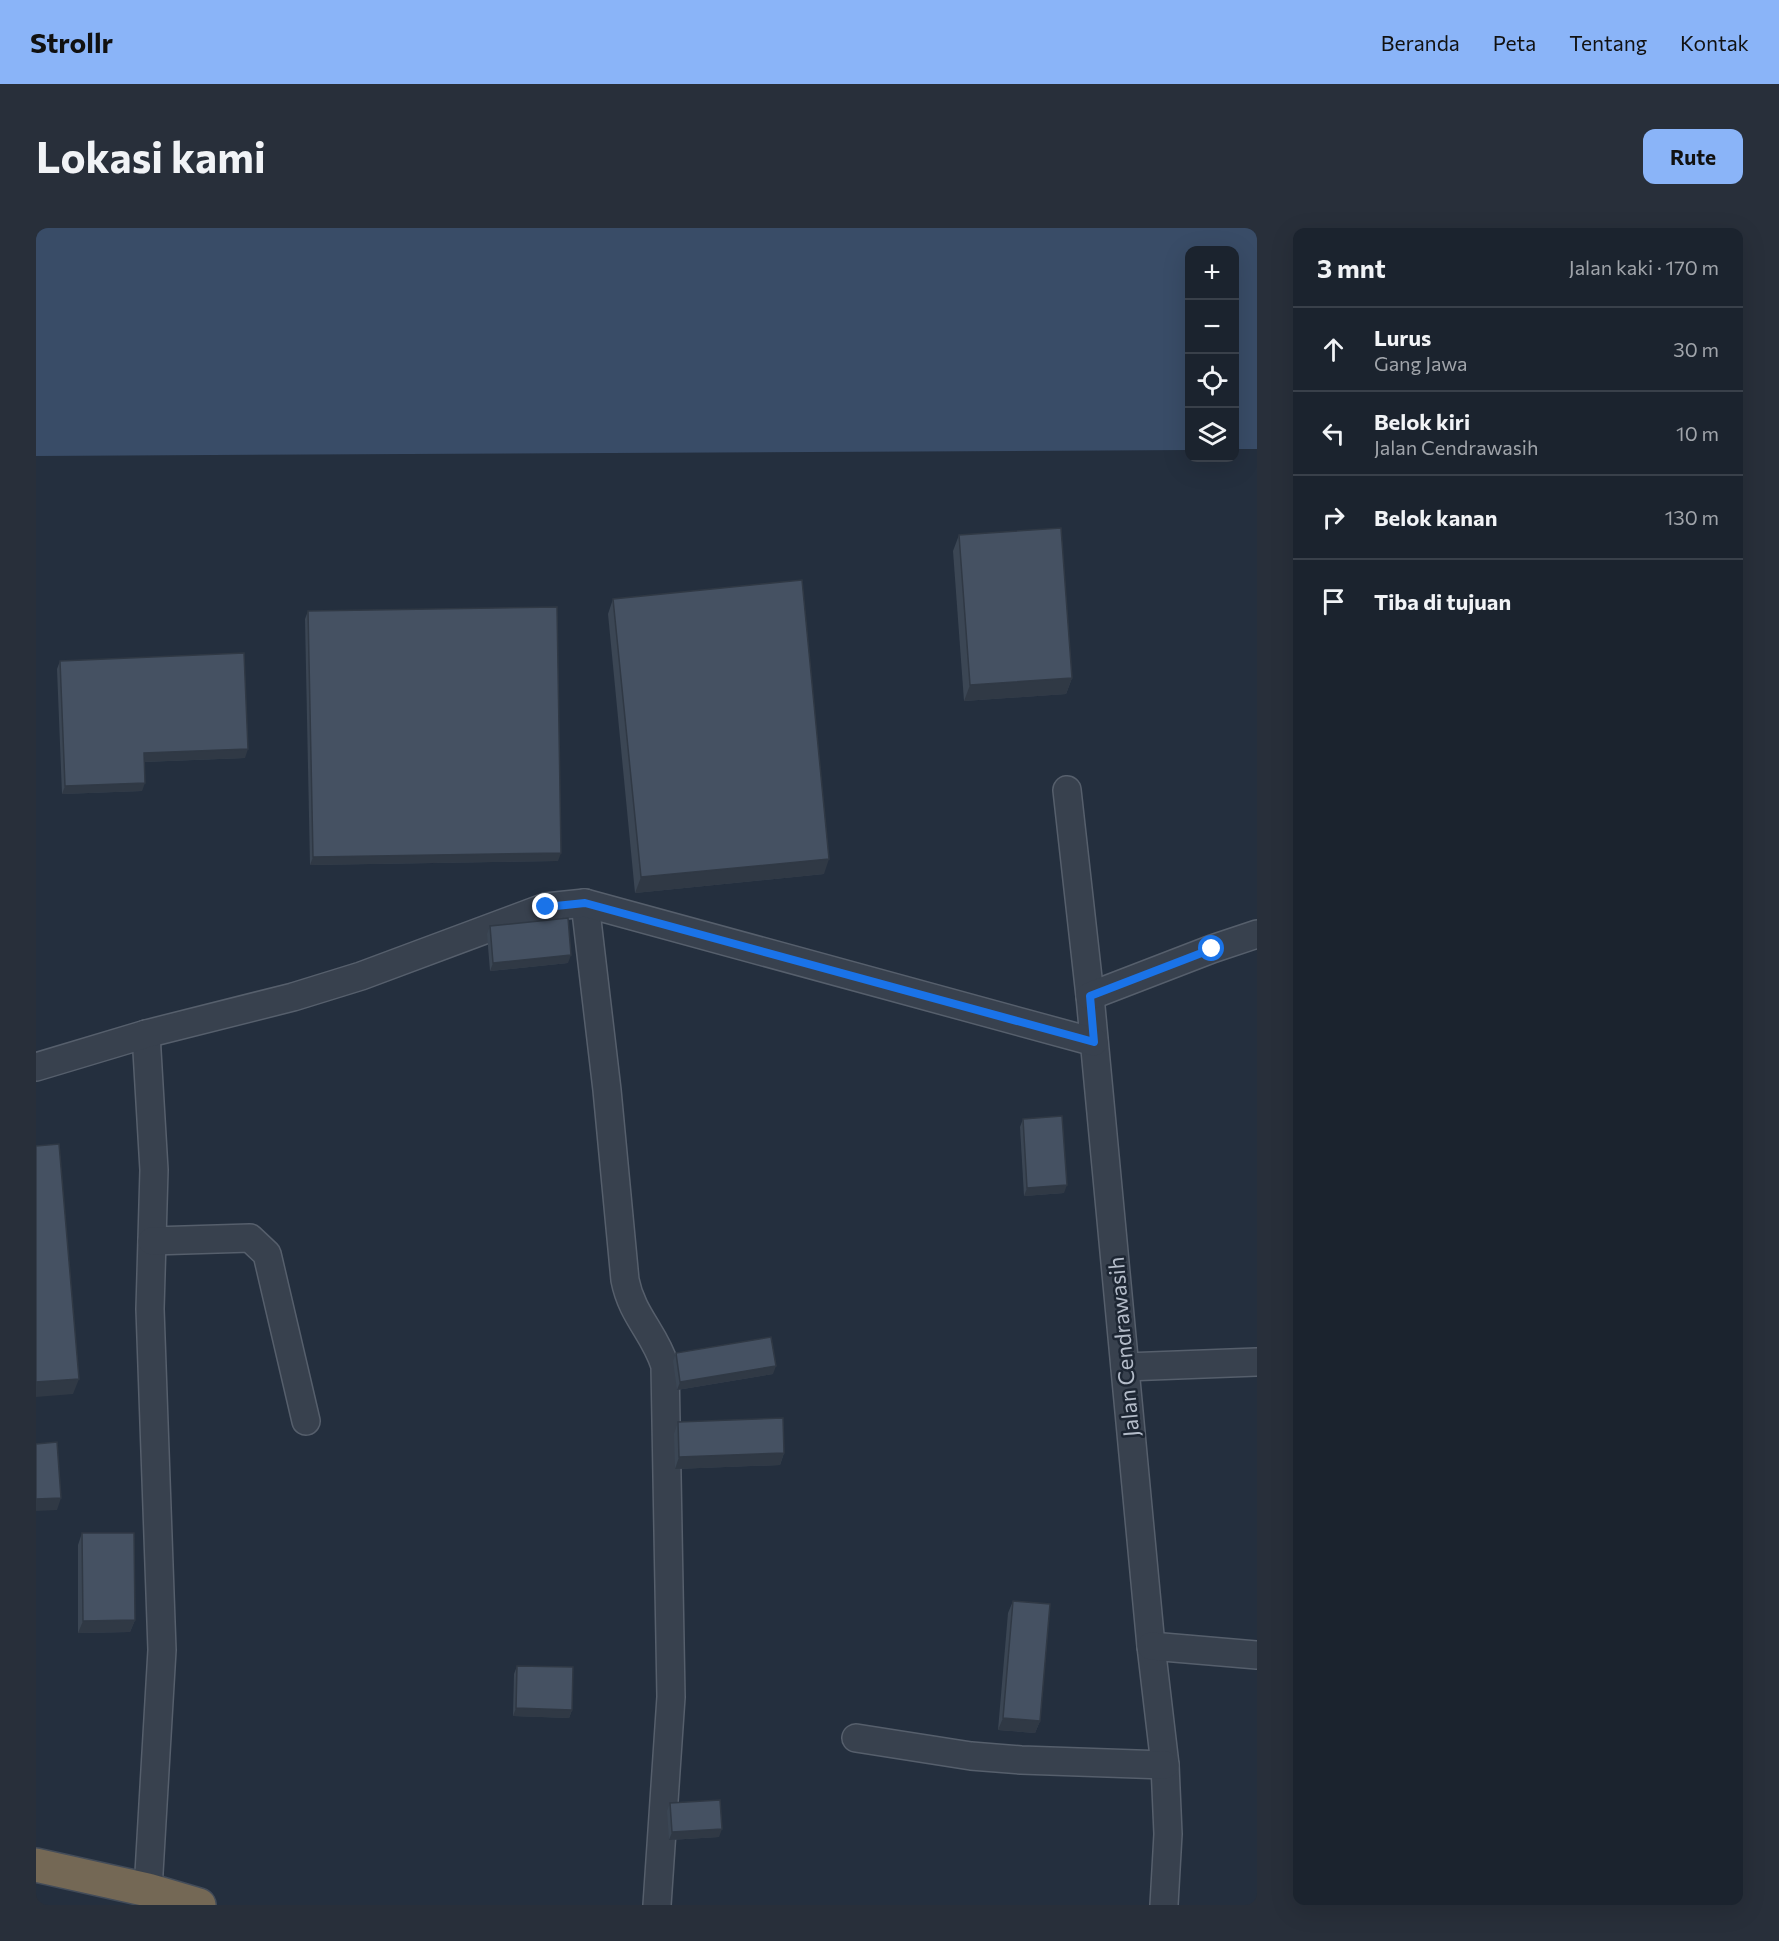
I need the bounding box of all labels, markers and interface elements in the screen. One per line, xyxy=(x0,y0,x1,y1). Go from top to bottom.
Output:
text: Strollr xyxy=(30,25,113,59)
text: Beranda xyxy=(1381,30,1460,55)
text: Peta xyxy=(1493,30,1536,55)
text: Tentang xyxy=(1569,30,1647,55)
text: Kontak xyxy=(1680,30,1749,55)
button: Rute xyxy=(1643,129,1743,184)
text: Lokasi kami xyxy=(36,130,266,182)
map controls xyxy=(1185,246,1239,462)
button: + xyxy=(1185,246,1239,300)
text: 3 mnt xyxy=(1317,252,1386,283)
text: Jalan kaki · 170 m xyxy=(1569,255,1719,279)
button: − xyxy=(1185,300,1239,354)
text: Lurus xyxy=(1374,324,1431,351)
icon: ahead xyxy=(1317,333,1350,366)
text: 30 m xyxy=(1673,337,1719,361)
text: Gang Jawa xyxy=(1374,351,1468,375)
button: locate xyxy=(1185,354,1239,408)
button: layers xyxy=(1185,408,1239,462)
text: Belok kiri xyxy=(1374,408,1470,435)
icon: left xyxy=(1317,417,1350,450)
text: 10 m xyxy=(1676,421,1719,445)
text: Jalan Cendrawasih xyxy=(1374,435,1538,459)
icon: right xyxy=(1317,501,1350,534)
text: Belok kanan xyxy=(1374,504,1497,531)
text: 130 m xyxy=(1665,505,1719,529)
icon: arrive xyxy=(1317,585,1350,618)
text: Tiba di tujuan xyxy=(1374,588,1511,615)
route end xyxy=(532,893,558,919)
route start xyxy=(1198,935,1224,961)
street label: Jalan Cendrawasih xyxy=(1102,1256,1144,1438)

